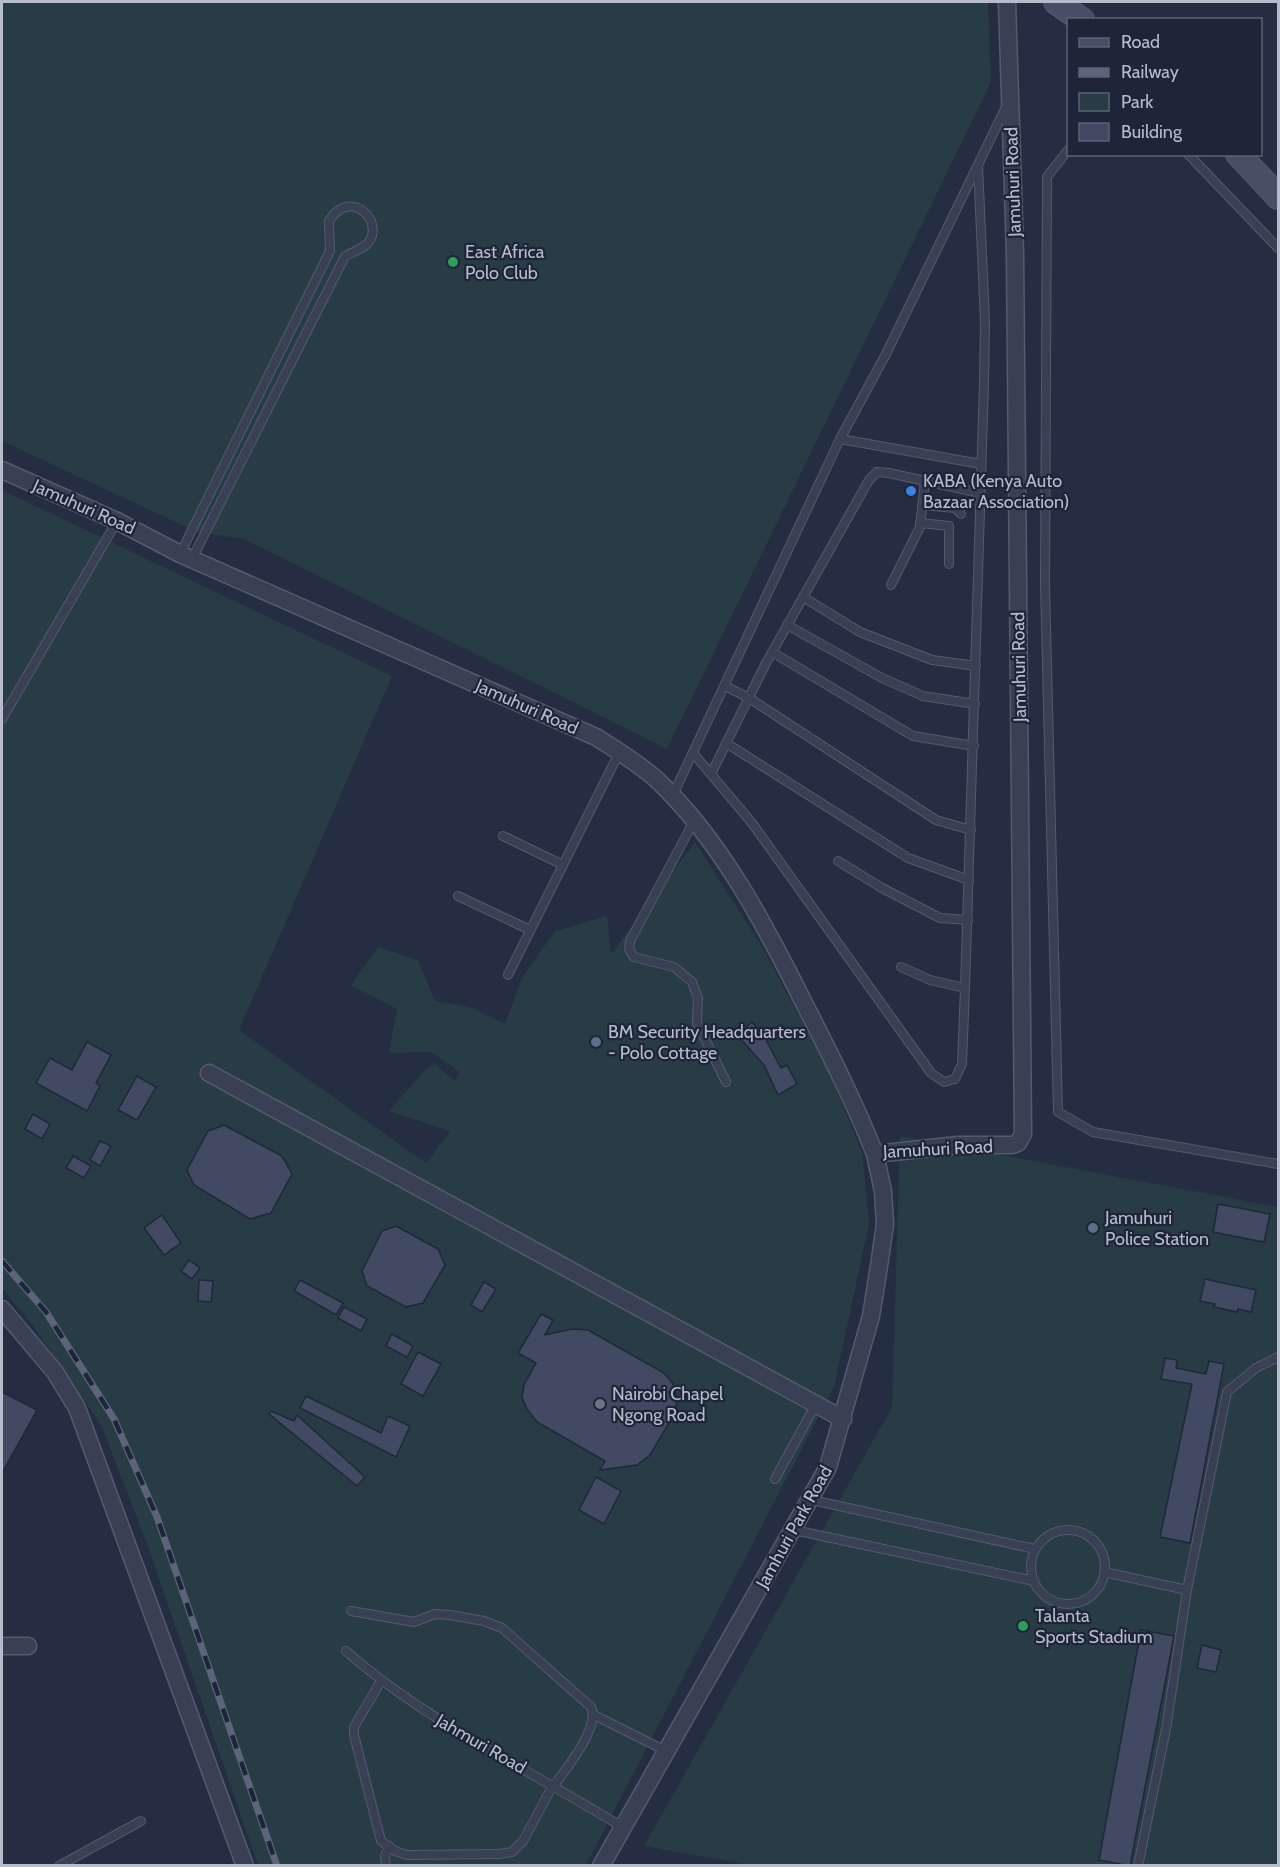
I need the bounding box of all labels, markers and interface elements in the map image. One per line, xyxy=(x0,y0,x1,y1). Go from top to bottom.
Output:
legend xyxy=(1067,18,1262,156)
text: Road xyxy=(1121,31,1160,53)
text: Railway xyxy=(1121,61,1179,83)
text: Park xyxy=(1121,91,1154,113)
text: Building xyxy=(1121,121,1183,143)
street label: Jamuhuri Road xyxy=(1000,127,1026,238)
place label: East Africa Polo Club xyxy=(465,241,545,284)
marker: East Africa Polo Club xyxy=(446,255,460,269)
place label: KABA (Kenya Auto Bazaar Association) xyxy=(923,470,1069,513)
street label: Jamuhuri Road xyxy=(28,474,139,539)
marker: KABA (Kenya Auto Bazaar Association) xyxy=(904,484,918,498)
street label: Jamuhuri Road xyxy=(1007,612,1031,723)
street label: Jamuhuri Road xyxy=(471,674,582,739)
place label: BM Security Headquarters - Polo Cottage xyxy=(608,1021,806,1064)
marker: BM Security Headquarters - Polo Cottage xyxy=(589,1035,603,1049)
street label: Jamuhuri Road xyxy=(881,1135,994,1163)
place label: Jamuhuri Police Station xyxy=(1104,1207,1209,1250)
marker: Jamuhuri Police Station xyxy=(1086,1221,1100,1235)
place label: Nairobi Chapel Ngong Road xyxy=(612,1383,724,1426)
marker: Nairobi Chapel Ngong Road xyxy=(593,1397,607,1411)
street label: Jamhuri Park Road xyxy=(751,1462,837,1593)
place label: Talanta Sports Stadium xyxy=(1035,1605,1153,1648)
marker: Talanta Sports Stadium xyxy=(1016,1619,1030,1633)
street label: Jahmuri Road xyxy=(431,1709,530,1779)

